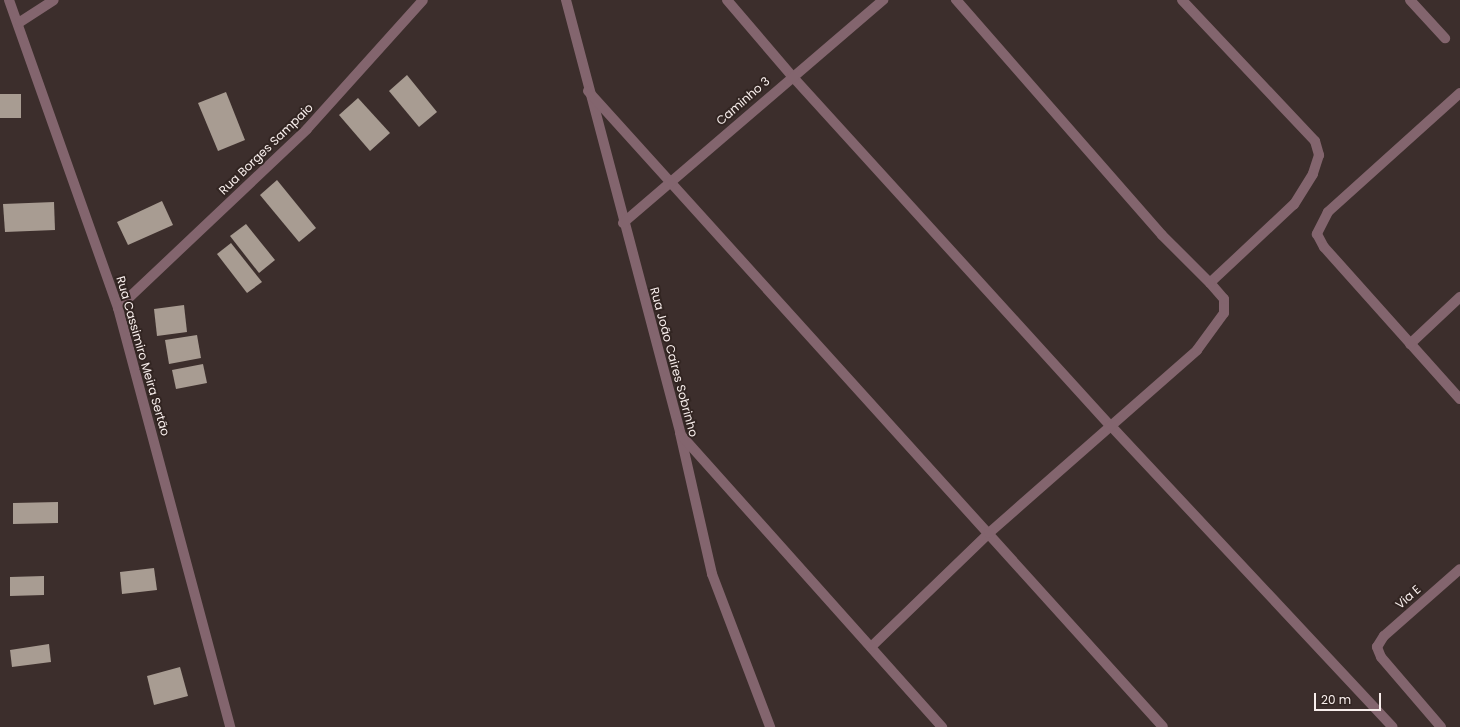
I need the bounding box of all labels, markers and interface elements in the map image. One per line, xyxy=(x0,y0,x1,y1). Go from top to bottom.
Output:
street label: Caminho 3 xyxy=(713,74,773,128)
street label: Rua Borges Sampaio xyxy=(216,100,316,198)
street label: Rua Cassimiro Meira Sertão xyxy=(113,274,173,438)
street label: Rua João Caires Sobrinho xyxy=(647,286,701,438)
street label: Via E xyxy=(1393,582,1423,612)
scale bar xyxy=(1316,685,1383,711)
text: 20 m xyxy=(1321,691,1351,708)

